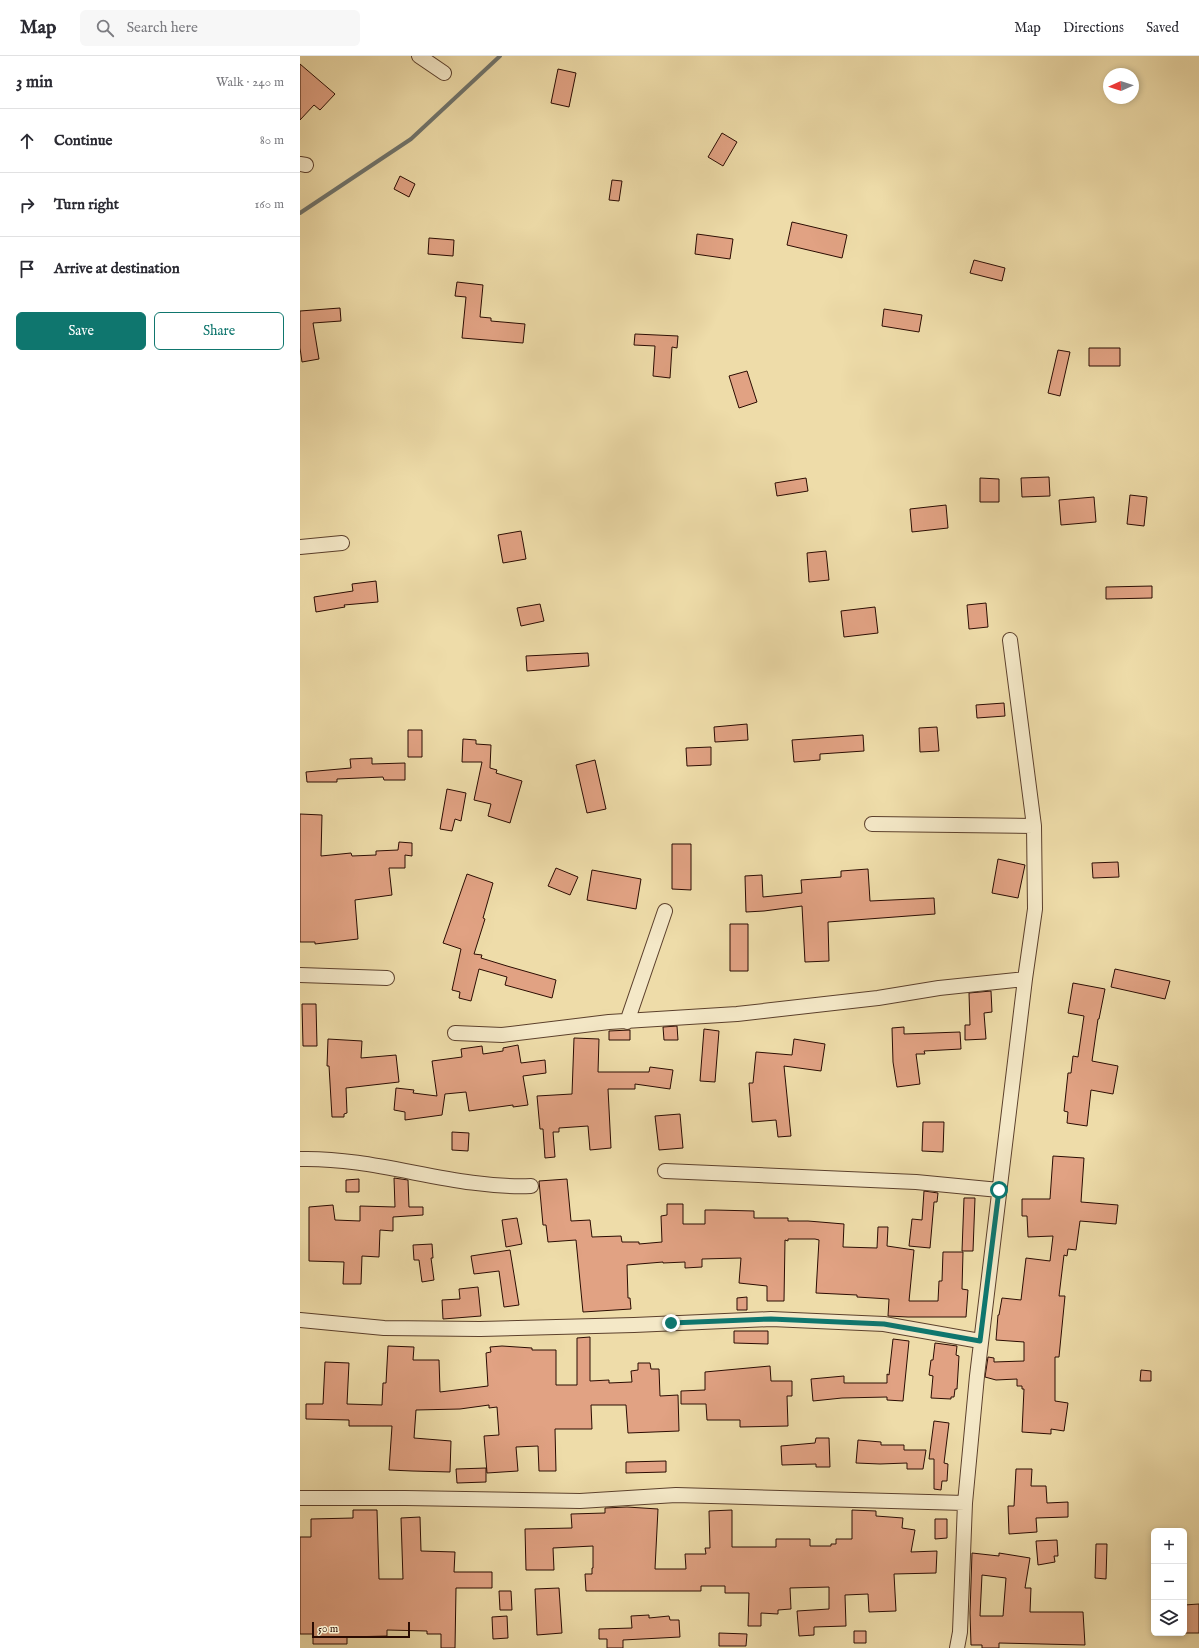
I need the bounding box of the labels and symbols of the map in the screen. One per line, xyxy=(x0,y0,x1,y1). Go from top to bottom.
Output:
north arrow xyxy=(1103,68,1139,104)
route start xyxy=(990,1181,1008,1199)
route end xyxy=(662,1314,680,1332)
scale bar xyxy=(312,1620,410,1639)

